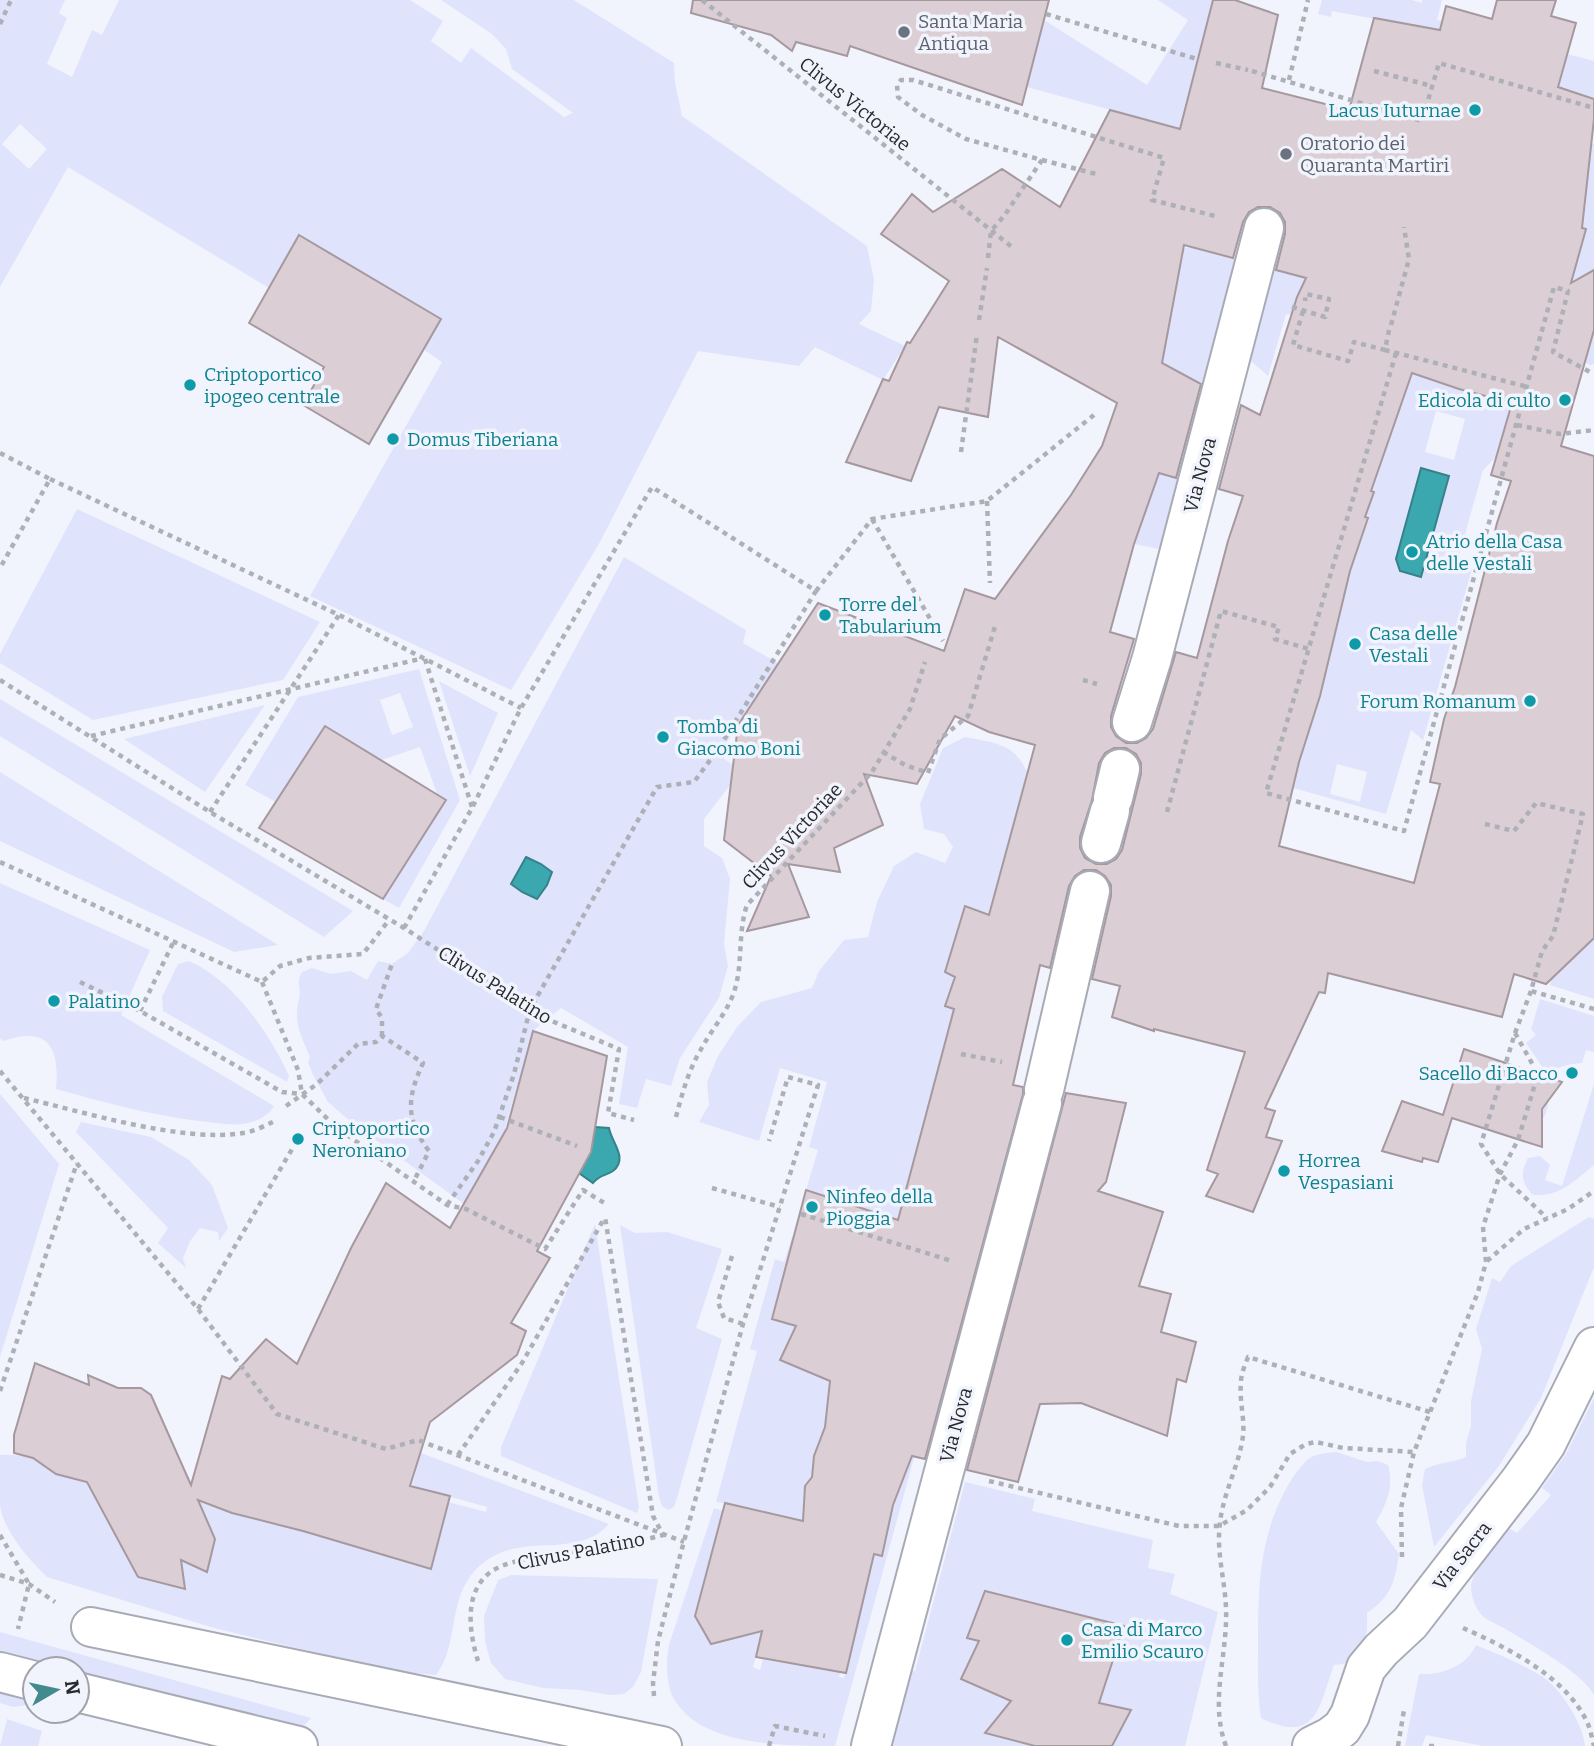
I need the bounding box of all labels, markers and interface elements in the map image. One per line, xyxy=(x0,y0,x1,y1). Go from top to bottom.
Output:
place label: Santa Maria Antiqua xyxy=(918,10,1024,55)
marker: Santa Maria Antiqua xyxy=(896,24,912,40)
street label: Clivus Victoriae xyxy=(795,52,915,156)
place label: Lacus Iuturnae xyxy=(1328,99,1461,122)
marker: Lacus Iuturnae xyxy=(1467,102,1483,118)
place label: Oratorio dei Quaranta Martiri xyxy=(1300,132,1449,177)
marker: Oratorio dei Quaranta Martiri xyxy=(1278,146,1294,162)
place label: Criptoportico ipogeo centrale xyxy=(204,363,340,408)
marker: Criptoportico ipogeo centrale xyxy=(182,377,198,393)
place label: Edicola di culto xyxy=(1418,389,1551,412)
marker: Edicola di culto xyxy=(1557,392,1573,408)
place label: Domus Tiberiana xyxy=(407,428,559,451)
marker: Domus Tiberiana xyxy=(385,431,401,447)
street label: Via Nova xyxy=(1179,434,1221,515)
place label: Atrio della Casa delle Vestali xyxy=(1426,530,1563,575)
marker: Atrio della Casa delle Vestali xyxy=(1404,544,1420,560)
place label: Torre del Tabularium xyxy=(839,593,942,638)
marker: Torre del Tabularium xyxy=(817,607,833,623)
place label: Casa delle Vestali xyxy=(1369,622,1458,667)
marker: Casa delle Vestali xyxy=(1347,636,1363,652)
place label: Forum Romanum xyxy=(1360,690,1516,713)
marker: Forum Romanum xyxy=(1522,693,1538,709)
place label: Tomba di Giacomo Boni xyxy=(677,715,801,760)
marker: Tomba di Giacomo Boni xyxy=(655,729,671,745)
street label: Clivus Victoriae xyxy=(737,778,847,894)
street label: Clivus Palatino xyxy=(434,941,556,1029)
place label: Palatino xyxy=(68,990,140,1013)
marker: Palatino xyxy=(46,993,62,1009)
place label: Sacello di Bacco xyxy=(1419,1062,1558,1085)
marker: Sacello di Bacco xyxy=(1564,1065,1580,1081)
place label: Criptoportico Neroniano xyxy=(312,1117,430,1162)
marker: Criptoportico Neroniano xyxy=(290,1131,306,1147)
place label: Horrea Vespasiani xyxy=(1298,1149,1394,1194)
marker: Horrea Vespasiani xyxy=(1276,1163,1292,1179)
place label: Ninfeo della Pioggia xyxy=(826,1185,934,1230)
marker: Ninfeo della Pioggia xyxy=(804,1199,820,1215)
street label: Via Nova xyxy=(935,1384,977,1465)
street label: Via Sacra xyxy=(1428,1517,1496,1595)
street label: Clivus Palatino xyxy=(515,1527,647,1575)
place label: Casa di Marco Emilio Scauro xyxy=(1081,1618,1204,1663)
marker: Casa di Marco Emilio Scauro xyxy=(1059,1632,1075,1648)
north arrow xyxy=(21,1655,91,1725)
text: N xyxy=(60,1678,85,1697)

